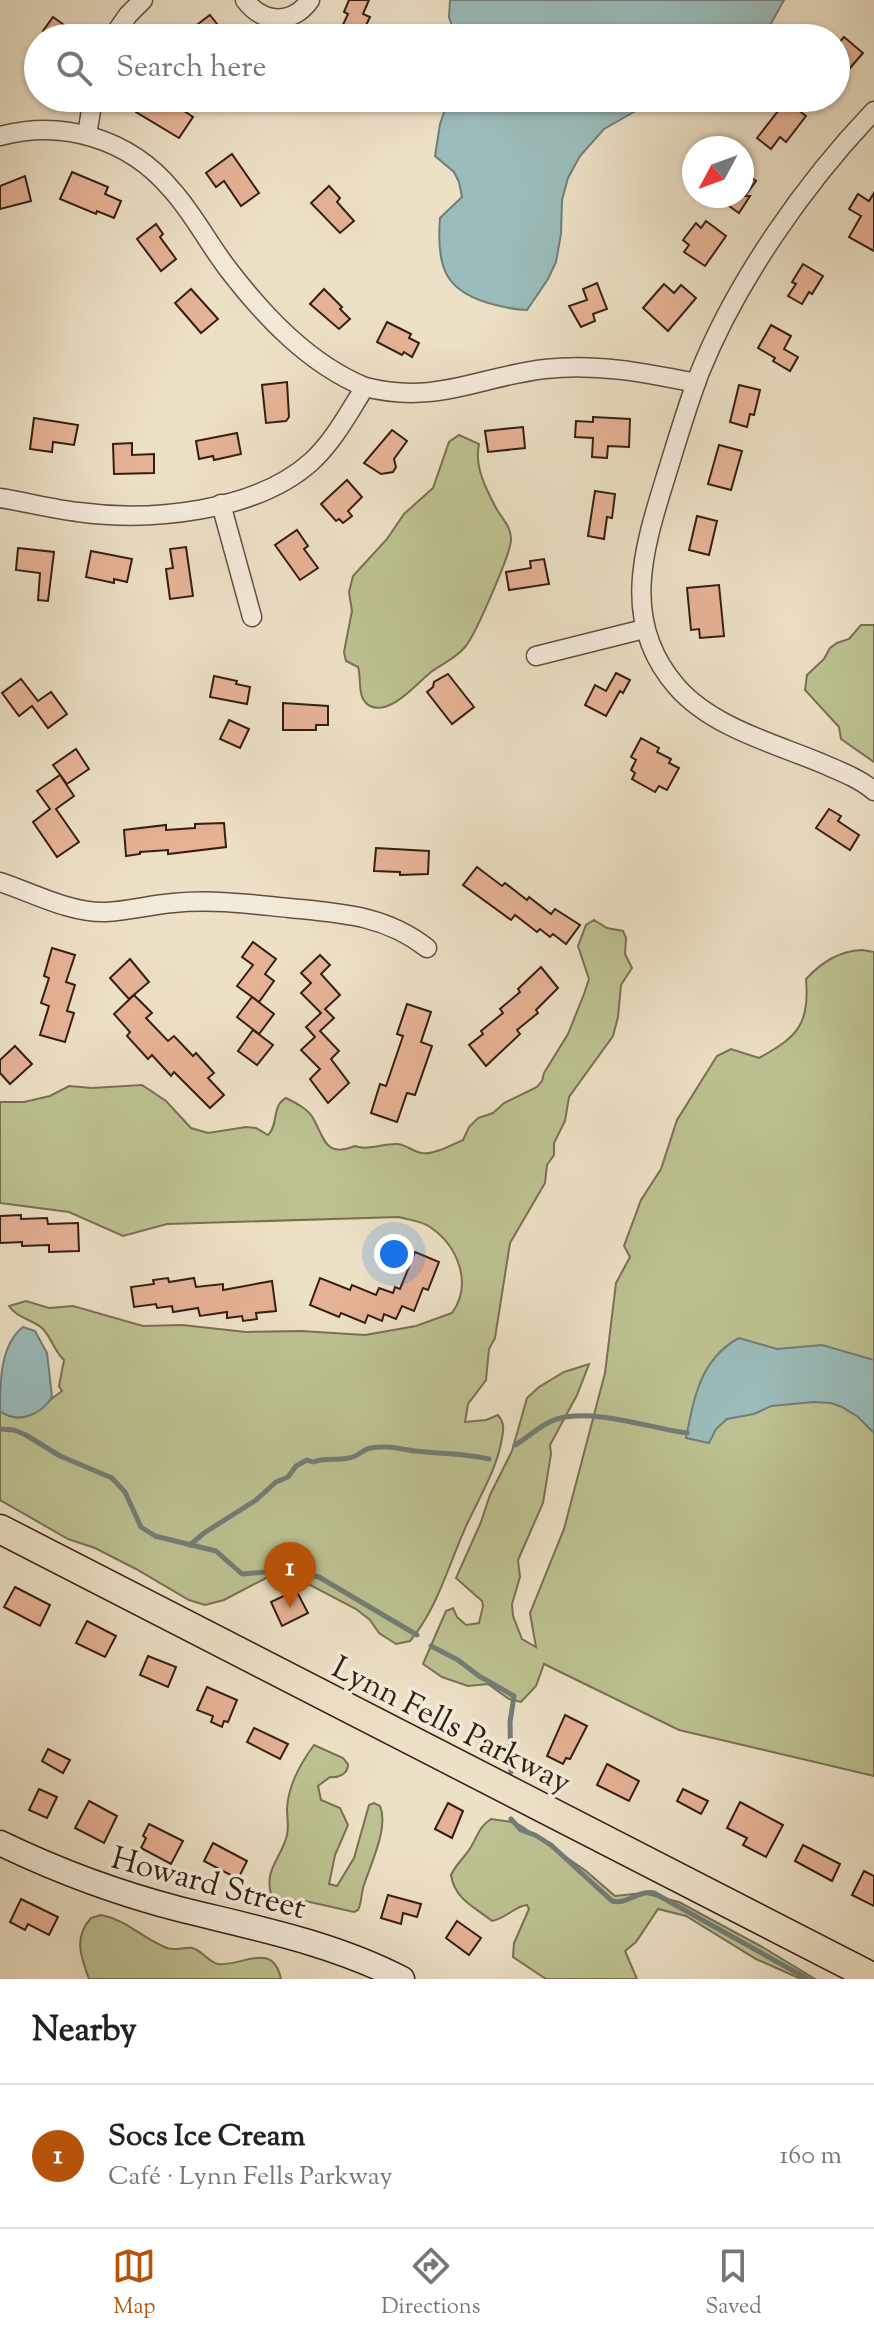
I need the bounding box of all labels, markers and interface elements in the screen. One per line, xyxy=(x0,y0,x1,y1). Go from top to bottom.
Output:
search box xyxy=(24,24,850,112)
icon: search xyxy=(52,46,96,90)
text: Search here xyxy=(116,47,266,90)
north arrow xyxy=(682,136,754,208)
your location xyxy=(374,1234,414,1274)
pin: 1 xyxy=(264,1542,316,1608)
street label: Lynn Fells Parkway xyxy=(323,1646,578,1807)
street label: Howard Street xyxy=(106,1837,311,1933)
text: Nearby xyxy=(32,2007,137,2056)
text: Socs Ice Cream xyxy=(108,2116,305,2159)
text: 1 xyxy=(54,2138,62,2175)
text: 160 m xyxy=(779,2138,842,2175)
text: Café · Lynn Fells Parkway xyxy=(108,2159,392,2196)
tab: Map xyxy=(112,2244,156,2324)
tab: Directions xyxy=(381,2244,480,2324)
tab: Saved xyxy=(705,2244,762,2324)

